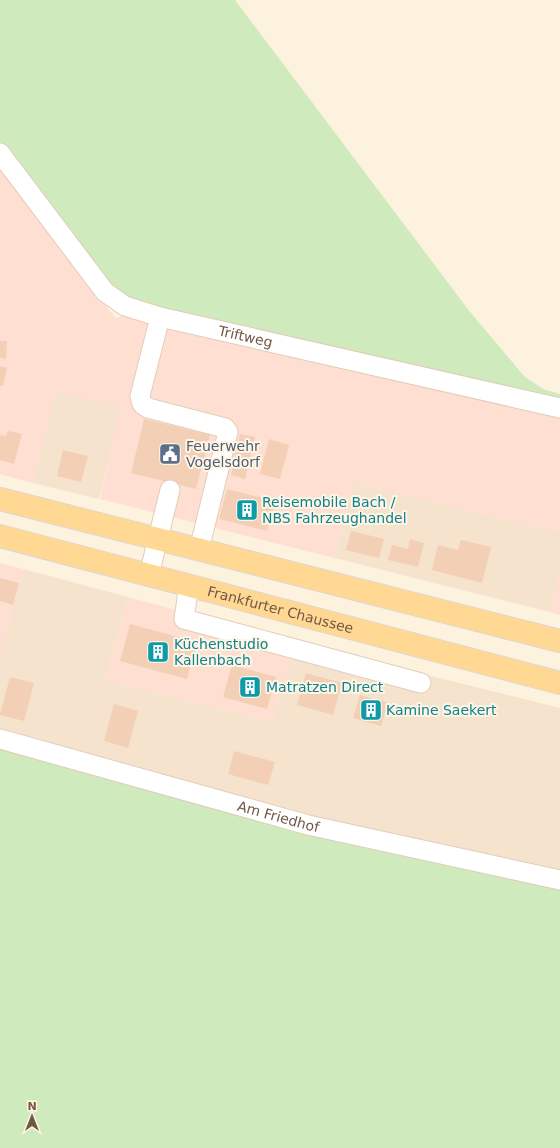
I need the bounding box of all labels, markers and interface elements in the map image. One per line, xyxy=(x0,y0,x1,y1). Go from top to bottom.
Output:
street label: Triftweg xyxy=(216,322,274,350)
place label: Feuerwehr Vogelsdorf xyxy=(186,438,261,470)
public building icon: Feuerwehr Vogelsdorf xyxy=(157,441,183,467)
place label: Reisemobile Bach / NBS Fahrzeughandel xyxy=(262,494,407,526)
building icon: Reisemobile Bach / NBS Fahrzeughandel xyxy=(234,497,260,523)
street label: Frankfurter Chaussee xyxy=(206,583,355,636)
place label: Küchenstudio Kallenbach xyxy=(174,636,268,668)
building icon: Küchenstudio Kallenbach xyxy=(145,639,171,665)
building icon: Matratzen Direct xyxy=(237,674,263,700)
place label: Matratzen Direct xyxy=(266,679,384,695)
building icon: Kamine Saekert xyxy=(358,697,384,723)
place label: Kamine Saekert xyxy=(386,702,497,718)
street label: Am Friedhof xyxy=(236,798,322,835)
north arrow xyxy=(12,1096,52,1136)
text: N xyxy=(27,1100,37,1113)

